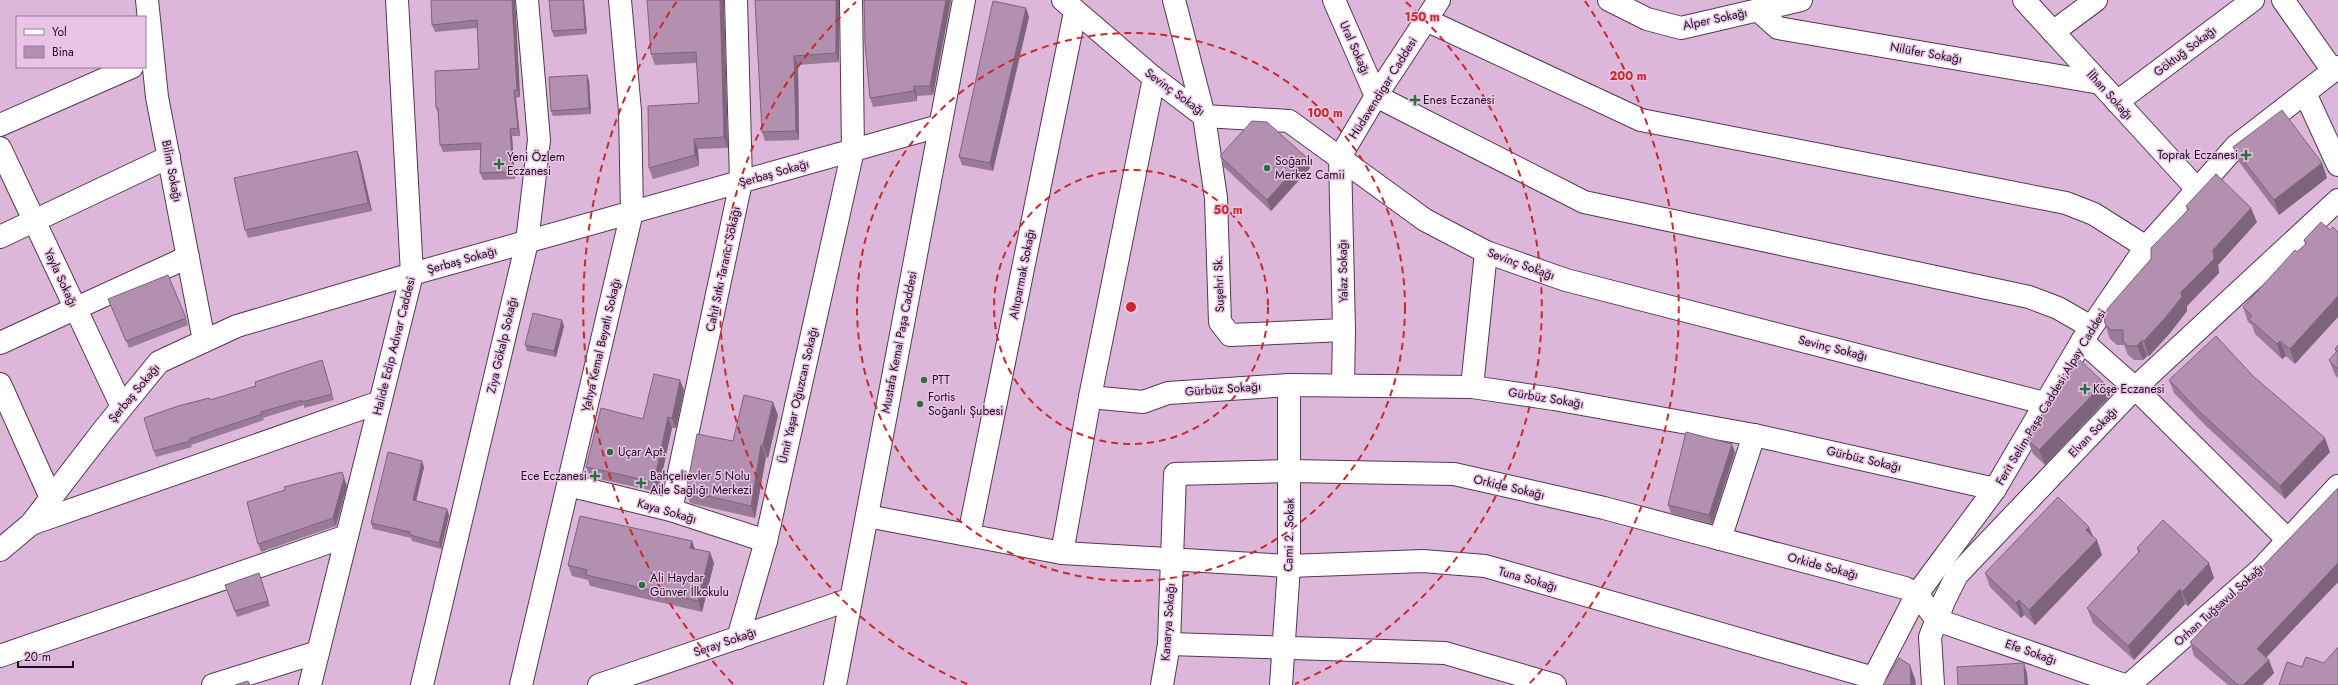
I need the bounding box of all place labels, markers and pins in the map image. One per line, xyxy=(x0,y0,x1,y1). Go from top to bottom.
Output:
place label: Enes Eczanesi xyxy=(1423,91,1495,109)
marker: Enes Eczanesi xyxy=(1410,95,1420,105)
place label: Toprak Eczanesi xyxy=(2157,146,2238,164)
place label: Yeni Özlem Eczanesi xyxy=(507,148,565,180)
marker: Toprak Eczanesi xyxy=(2241,150,2251,160)
place label: Soğanlı Merkez Camii xyxy=(1275,152,1345,184)
marker: Yeni Özlem Eczanesi xyxy=(494,159,504,169)
marker: Soğanlı Merkez Camii xyxy=(1262,163,1272,173)
centre of rings xyxy=(1124,300,1138,314)
place label: PTT xyxy=(932,371,950,389)
marker: PTT xyxy=(919,375,929,385)
place label: Köşe Eczanesi xyxy=(2093,380,2165,398)
marker: Köşe Eczanesi xyxy=(2080,384,2090,394)
place label: Fortis Soğanlı Şubesi xyxy=(928,388,1003,420)
marker: Fortis Soğanlı Şubesi xyxy=(915,399,925,409)
place label: Uçar Apt. xyxy=(618,443,666,461)
marker: Uçar Apt. xyxy=(605,447,615,457)
place label: Ece Eczanesi xyxy=(521,467,587,485)
place label: Bahçelievler 5 Nolu Aile Sağlığı Merkezi xyxy=(650,467,752,499)
marker: Ece Eczanesi xyxy=(590,471,600,481)
marker: Bahçelievler 5 Nolu Aile Sağlığı Merkezi xyxy=(635,477,647,489)
place label: Ali Haydar Günver İlkokulu xyxy=(650,569,729,601)
marker: Ali Haydar Günver İlkokulu xyxy=(637,580,647,590)

